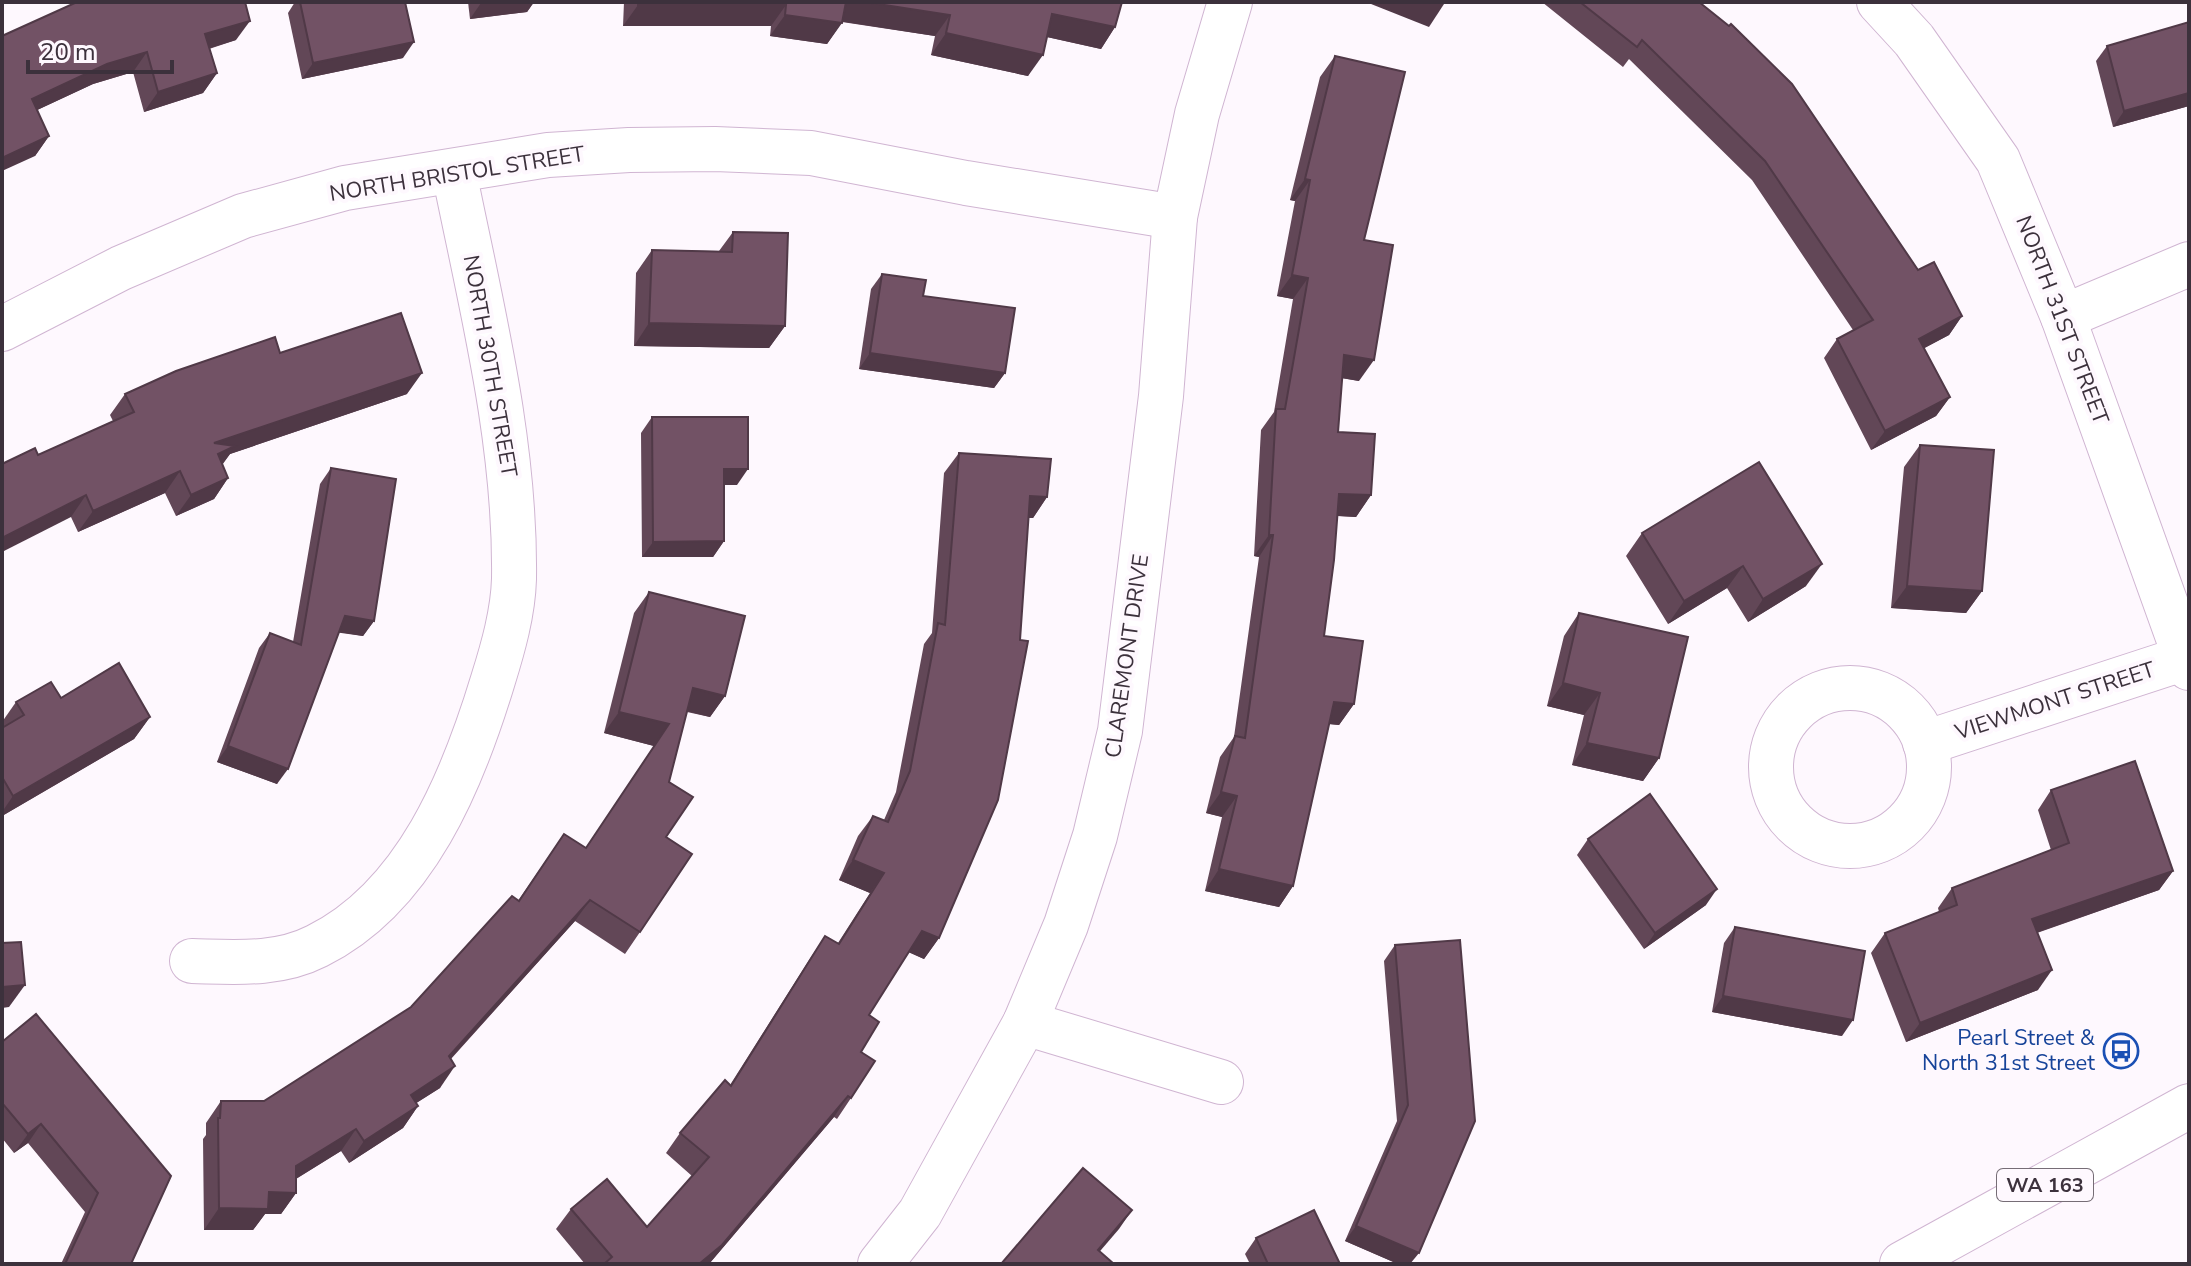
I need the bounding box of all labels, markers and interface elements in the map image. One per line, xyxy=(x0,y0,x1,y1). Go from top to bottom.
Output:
scale bar xyxy=(28,24,172,74)
text: 20 m xyxy=(40,36,96,68)
street label: NORTH BRISTOL STREET xyxy=(327,139,588,209)
street label: NORTH 31ST STREET xyxy=(2008,211,2116,429)
street label: NORTH 30TH STREET xyxy=(456,253,524,480)
street label: CLAREMONT DRIVE xyxy=(1098,552,1156,760)
street label: VIEWMONT STREET xyxy=(1950,654,2159,748)
place label: Pearl Street & North 31st Street xyxy=(1922,1023,2096,1078)
bus stop icon: Pearl Street & North 31st Street xyxy=(2102,1032,2140,1070)
road number: WA 163 xyxy=(1997,1169,2093,1201)

